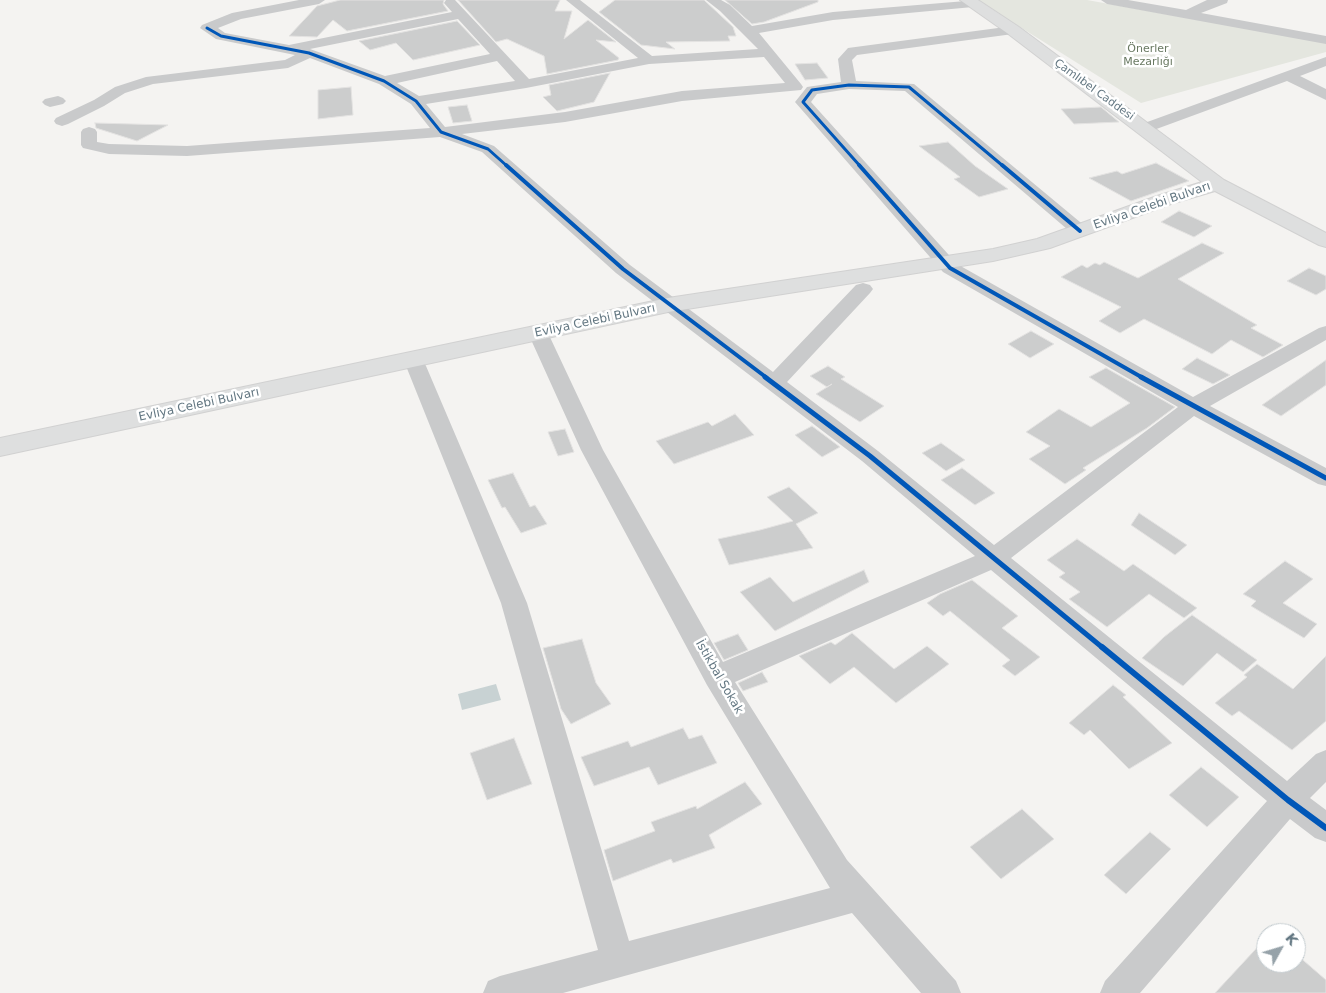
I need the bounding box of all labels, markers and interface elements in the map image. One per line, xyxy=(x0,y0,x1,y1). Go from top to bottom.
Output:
park label: Önerler Mezarlığı xyxy=(1123,42,1173,68)
street label: Çamlıbel Caddesi xyxy=(1051,57,1137,123)
street label: Evliya Celebi Bulvarı xyxy=(1092,179,1212,233)
street label: Evliya Celebi Bulvarı xyxy=(533,301,657,341)
street label: Evliya Celebi Bulvarı xyxy=(137,385,261,425)
street label: İstikbal Sokak xyxy=(692,638,746,716)
north arrow xyxy=(1256,923,1306,973)
text: K xyxy=(1282,930,1302,948)

